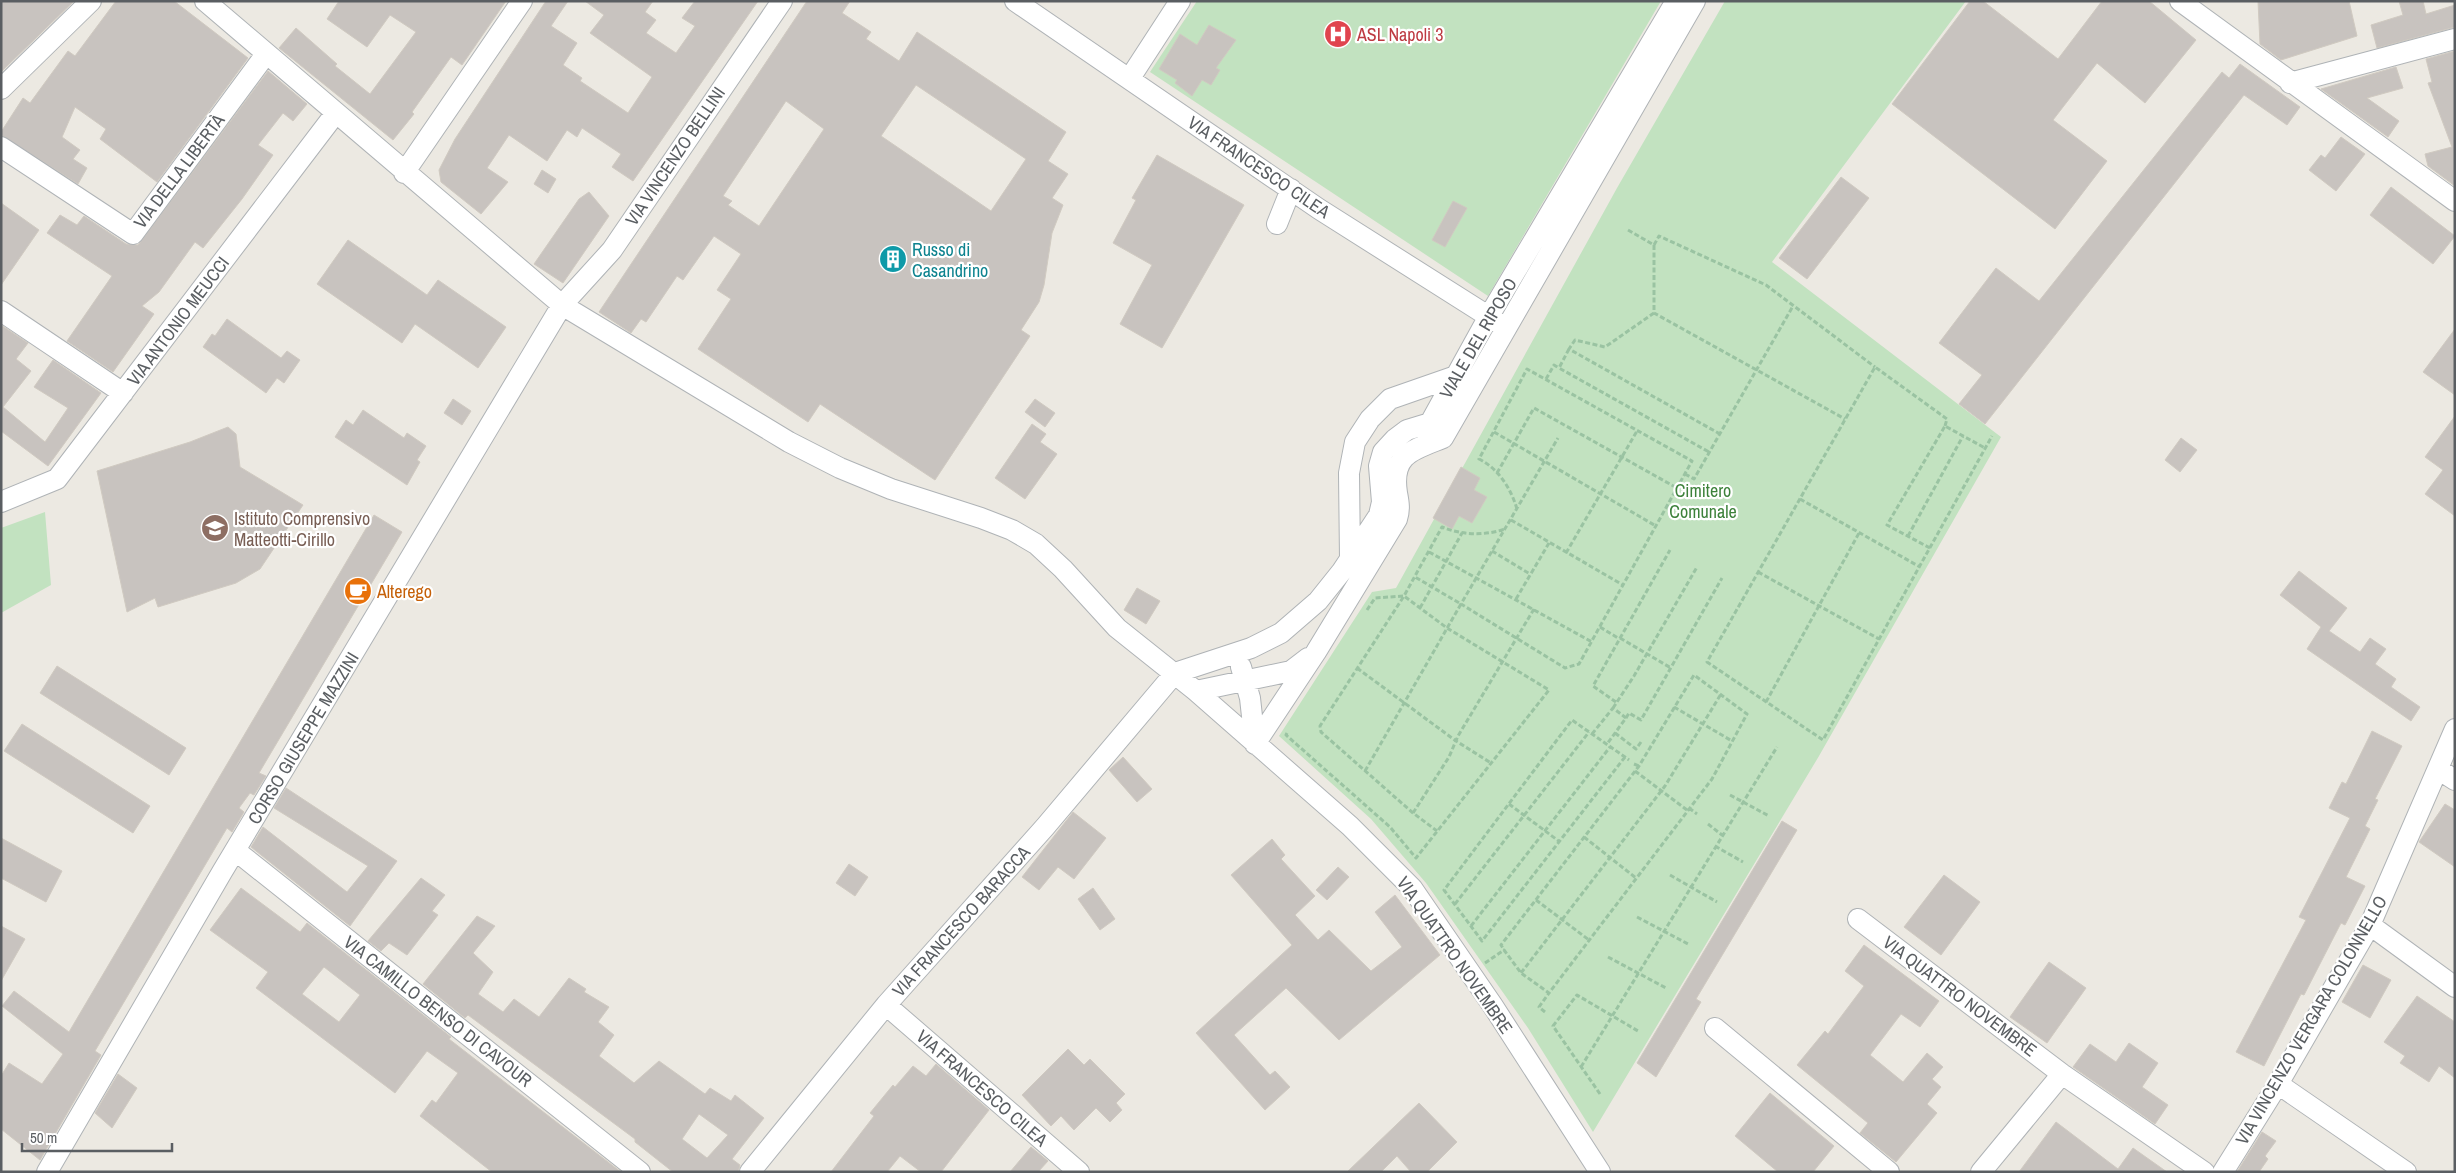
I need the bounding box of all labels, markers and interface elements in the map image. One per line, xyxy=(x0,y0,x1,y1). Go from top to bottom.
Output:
hospital icon: ASL Napoli 3 xyxy=(1323,19,1353,49)
place label: ASL Napoli 3 xyxy=(1356,22,1443,47)
street label: VIA VINCENZO BELLINI xyxy=(619,82,731,230)
street label: VIA DELLA LIBERTÀ xyxy=(128,109,230,233)
street label: VIA FRANCESCO CILEA xyxy=(1183,110,1335,224)
place label: Russo di Casandrino xyxy=(912,237,988,283)
building icon: Russo di Casandrino xyxy=(878,244,908,274)
street label: VIA ANTONIO MEUCCI xyxy=(121,251,235,391)
street label: VIALE DEL RIPOSO xyxy=(1433,273,1523,403)
park label: Cimitero Comunale xyxy=(1669,478,1737,524)
place label: Istituto Comprensivo Matteotti-Cirillo xyxy=(234,506,370,552)
school or university icon: Istituto Comprensivo Matteotti-Cirillo xyxy=(200,513,230,543)
cafe icon: Alterego xyxy=(343,576,373,606)
place label: Alterego xyxy=(376,579,432,604)
street label: CORSO GIUSEPPE MAZZINI xyxy=(242,647,364,829)
street label: VIA FRANCESCO BARACCA xyxy=(886,840,1036,1002)
street label: VIA QUATTRO NOVEMBRE xyxy=(1391,871,1519,1039)
street label: VIA VINCENZO VERGARA COLONNELLO xyxy=(2229,891,2393,1149)
street label: VIA CAMILLO BENSO DI CAVOUR xyxy=(339,930,538,1093)
street label: VIA QUATTRO NOVEMBRE xyxy=(1878,930,2042,1062)
street label: VIA FRANCESCO CILEA xyxy=(911,1024,1053,1152)
scale bar xyxy=(22,1120,172,1152)
text: 50 m xyxy=(30,1127,57,1148)

